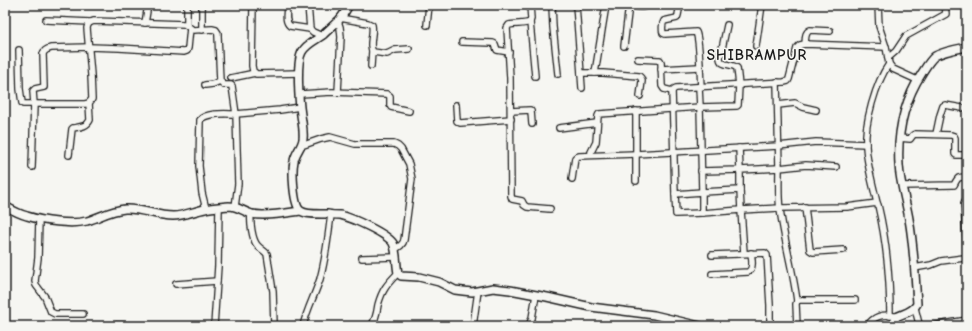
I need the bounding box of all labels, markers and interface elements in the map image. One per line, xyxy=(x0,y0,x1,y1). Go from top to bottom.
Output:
district label: SHIBRAMPUR xyxy=(707,46,807,64)

